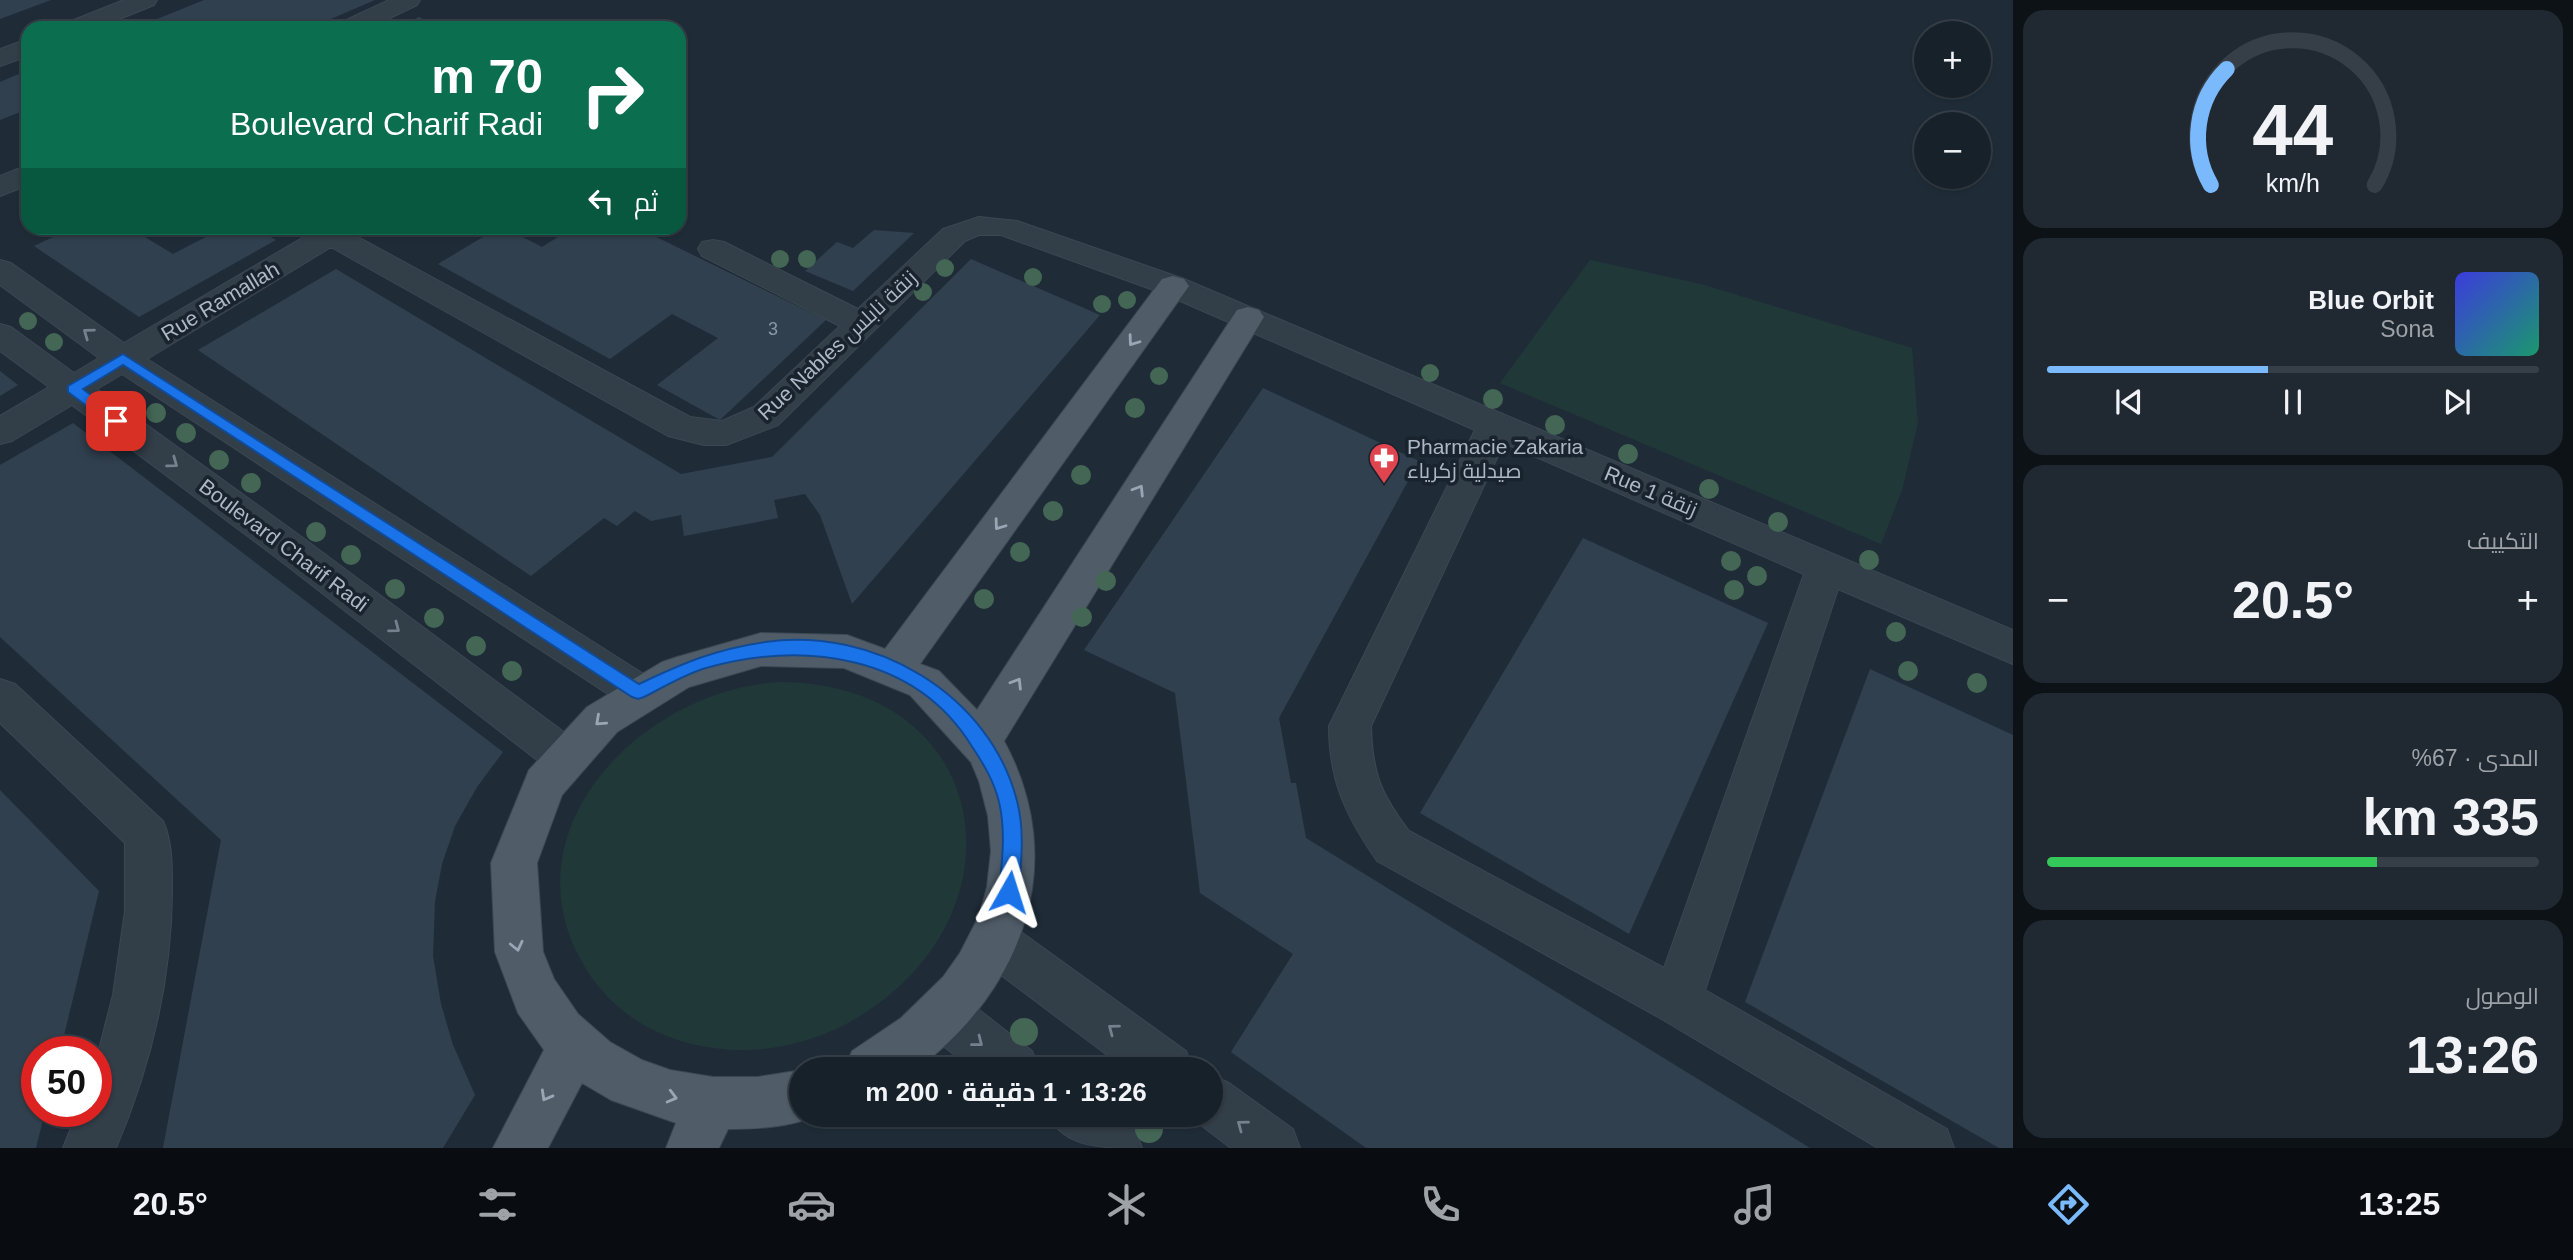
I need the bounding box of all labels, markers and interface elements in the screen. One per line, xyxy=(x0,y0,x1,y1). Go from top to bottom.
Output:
map controls xyxy=(1914,21,1991,189)
button: + xyxy=(1914,21,1991,98)
text: 70 m xyxy=(431,49,543,103)
icon: right xyxy=(567,49,658,140)
text: 44 xyxy=(2253,89,2334,170)
text: Boulevard Charif Radi xyxy=(230,106,543,142)
button: − xyxy=(1914,112,1991,189)
text: km/h xyxy=(2266,169,2320,197)
icon: left xyxy=(582,182,620,220)
text: ثم xyxy=(634,187,658,217)
street label: Rue Ramallah xyxy=(157,257,283,345)
street label: Rue Nables زنقة نابلس xyxy=(753,266,922,426)
text: Blue Orbit xyxy=(2308,285,2434,315)
text: Sona xyxy=(2380,316,2434,342)
house number: 3 xyxy=(768,319,778,339)
one-way arrow xyxy=(83,329,96,342)
one-way arrow xyxy=(1128,333,1141,346)
icon: previous xyxy=(2110,383,2148,421)
icon: pause xyxy=(2274,383,2312,421)
icon: next xyxy=(2438,383,2476,421)
pin xyxy=(86,391,146,451)
icon: arrive xyxy=(97,402,135,440)
place label: Pharmacie Zakaria صيدلية زكرياء xyxy=(1407,435,1584,483)
pharmacy icon: Pharmacie Zakaria صيدلية زكرياء xyxy=(1367,441,1401,485)
one-way arrow xyxy=(165,454,178,467)
street label: Rue 1 زنقة xyxy=(1601,461,1701,522)
street label: Boulevard Charif Radi xyxy=(195,474,373,616)
one-way arrow xyxy=(1130,485,1143,498)
one-way arrow xyxy=(994,517,1007,529)
text: التكييف xyxy=(2467,528,2539,554)
text: 20.5° xyxy=(2232,571,2354,629)
text: − xyxy=(2047,579,2069,621)
text: + xyxy=(2517,579,2539,621)
one-way arrow xyxy=(387,619,400,632)
one-way arrow xyxy=(1009,677,1022,690)
one-way arrow xyxy=(595,713,608,725)
text: المدى · 67% xyxy=(2412,745,2539,771)
text: 335 km xyxy=(2363,788,2539,846)
position arrow xyxy=(972,855,1046,929)
one-way arrow xyxy=(509,940,524,952)
text: الوصول xyxy=(2466,983,2539,1009)
one-way arrow xyxy=(1108,1024,1121,1037)
text: 13:26 xyxy=(2406,1026,2539,1084)
one-way arrow xyxy=(971,1033,983,1046)
speed limit sign: 50 xyxy=(21,1036,112,1127)
text: 13:26 · 1 دقيقة · 200 m xyxy=(865,1077,1147,1107)
one-way arrow xyxy=(541,1089,554,1102)
one-way arrow xyxy=(665,1089,677,1103)
one-way arrow xyxy=(1237,1120,1250,1133)
icon: filters xyxy=(473,1180,522,1229)
icon: car xyxy=(787,1180,836,1229)
icon: climate xyxy=(1102,1180,1151,1229)
icon: phone xyxy=(1416,1180,1465,1229)
icon: music xyxy=(1730,1180,1779,1229)
icon: directions xyxy=(2044,1180,2093,1229)
text: 20.5° xyxy=(133,1186,208,1222)
text: 13:25 xyxy=(2359,1186,2440,1222)

